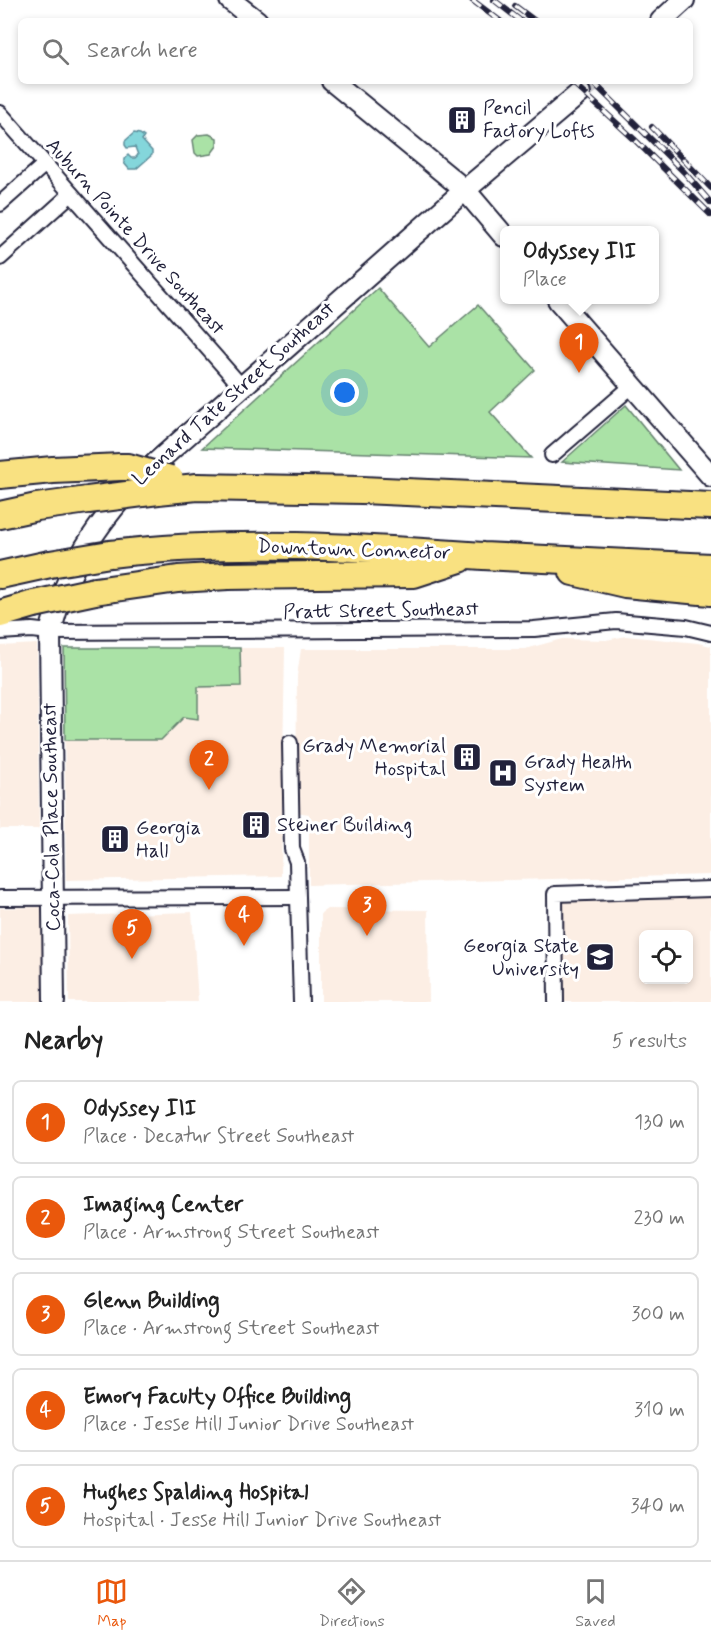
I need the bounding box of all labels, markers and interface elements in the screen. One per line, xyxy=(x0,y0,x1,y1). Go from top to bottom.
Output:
search box xyxy=(18,18,693,84)
icon: search xyxy=(39,35,72,68)
text: Search here xyxy=(87,37,198,65)
place label: Pencil Factory Lofts xyxy=(483,95,595,145)
building icon: Pencil Factory Lofts xyxy=(446,104,478,136)
street label: Auburn Pointe Drive Southeast xyxy=(39,133,231,341)
popup xyxy=(500,226,659,304)
text: Odyssey III xyxy=(523,238,636,266)
text: Place xyxy=(523,266,567,293)
street label: Leonard Tate Street Southeast xyxy=(127,296,341,492)
pin: 1 xyxy=(560,324,598,373)
your location xyxy=(330,378,359,407)
street label: Downtown Connector xyxy=(257,533,451,567)
street label: Pratt Street Southeast xyxy=(283,596,479,626)
street label: Coca-Cola Place Southeast xyxy=(37,702,67,932)
place label: Grady Memorial Hospital xyxy=(302,733,446,783)
pin: 2 xyxy=(190,740,228,790)
building icon: Grady Memorial Hospital xyxy=(451,741,483,773)
place label: Grady Health System xyxy=(524,749,632,799)
hospital icon: Grady Health System xyxy=(487,757,519,789)
building icon: Steiner Building xyxy=(240,809,272,841)
place label: Steiner Building xyxy=(277,812,412,839)
place label: Georgia Hall xyxy=(136,815,201,865)
building icon: Georgia Hall xyxy=(99,823,131,855)
pin: 3 xyxy=(348,886,386,936)
pin: 4 xyxy=(224,896,264,946)
pin: 5 xyxy=(112,910,152,959)
map controls xyxy=(639,930,693,984)
button: locate xyxy=(639,930,693,984)
place label: Georgia State University xyxy=(463,933,579,983)
school or university icon: Georgia State University xyxy=(584,941,616,973)
text: Nearby xyxy=(24,1024,103,1058)
text: 5 results xyxy=(612,1028,687,1055)
text: Odyssey III xyxy=(83,1095,196,1123)
text: 1 xyxy=(41,1109,50,1136)
text: 130 m xyxy=(634,1109,685,1136)
text: Place · Decatur Street Southeast xyxy=(83,1123,354,1150)
text: Imaging Center xyxy=(83,1191,243,1219)
text: 2 xyxy=(41,1205,50,1232)
text: 230 m xyxy=(633,1205,685,1232)
text: Place · Armstrong Street Southeast xyxy=(83,1219,379,1246)
text: Glenn Building xyxy=(83,1287,220,1315)
text: 3 xyxy=(41,1301,50,1328)
text: 300 m xyxy=(631,1301,685,1328)
text: Place · Armstrong Street Southeast xyxy=(83,1315,379,1342)
text: Emory Faculty Office Building xyxy=(83,1383,351,1411)
text: 4 xyxy=(40,1397,51,1424)
text: 310 m xyxy=(634,1397,685,1424)
text: Place · Jesse Hill Junior Drive Southeast xyxy=(83,1411,414,1438)
text: Hughes Spalding Hospital xyxy=(83,1479,308,1507)
text: 5 xyxy=(40,1493,52,1520)
text: 340 m xyxy=(630,1493,685,1520)
text: Hospital · Jesse Hill Junior Drive Southeast xyxy=(83,1507,441,1534)
tab: Map xyxy=(95,1575,128,1632)
tab: Directions xyxy=(319,1575,385,1632)
tab: Saved xyxy=(575,1575,616,1632)

